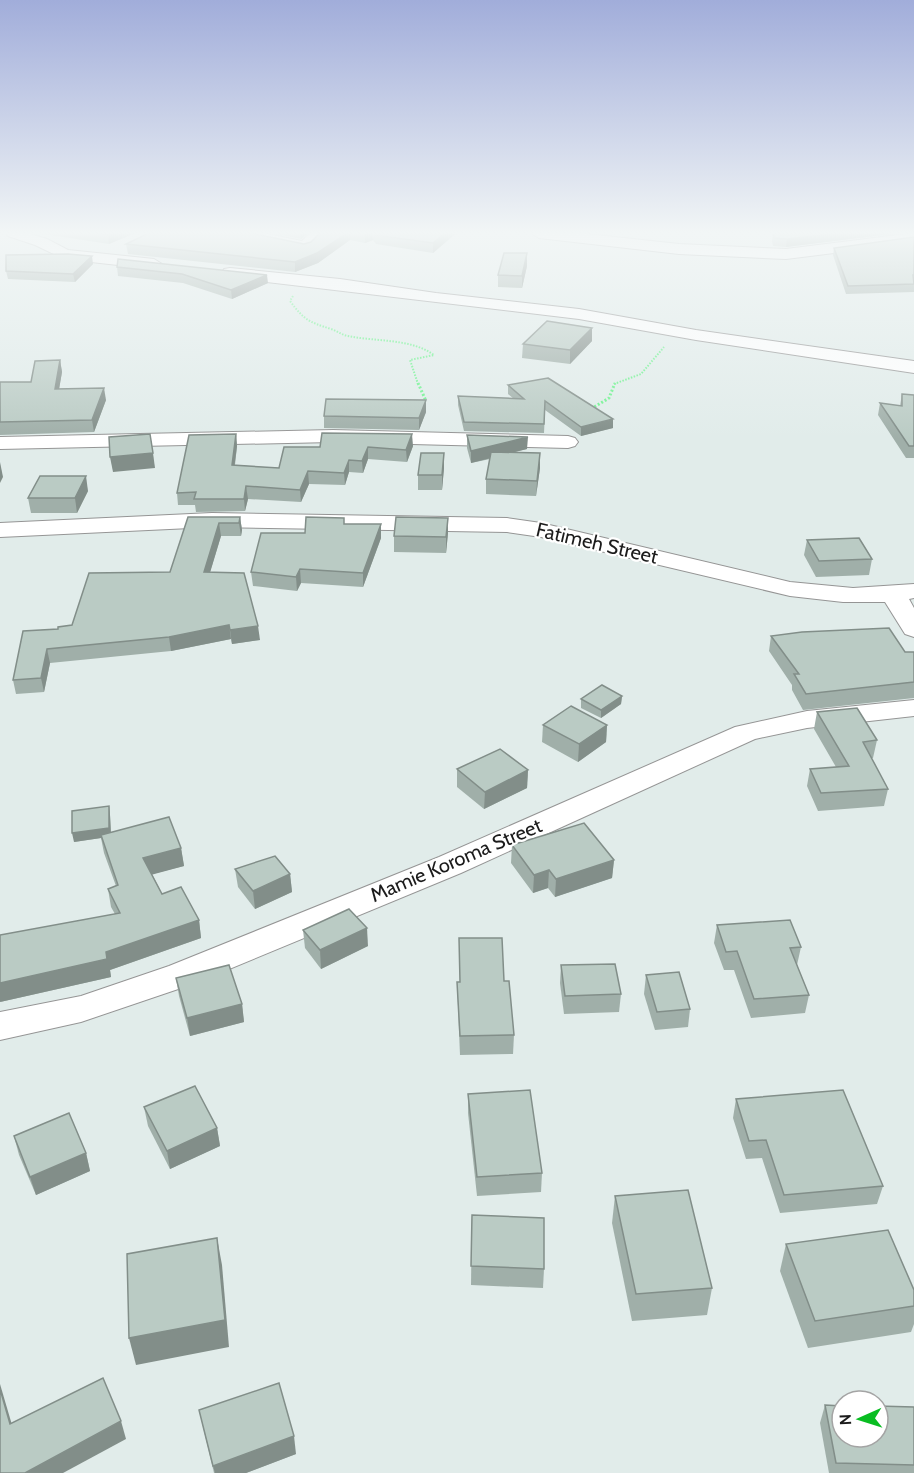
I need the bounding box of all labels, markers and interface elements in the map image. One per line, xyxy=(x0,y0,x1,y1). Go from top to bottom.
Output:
street label: Fatimeh Street xyxy=(534,517,660,569)
street label: Mamie Koroma Street xyxy=(367,813,546,907)
north arrow xyxy=(830,1389,890,1449)
text: N xyxy=(836,1414,855,1426)

